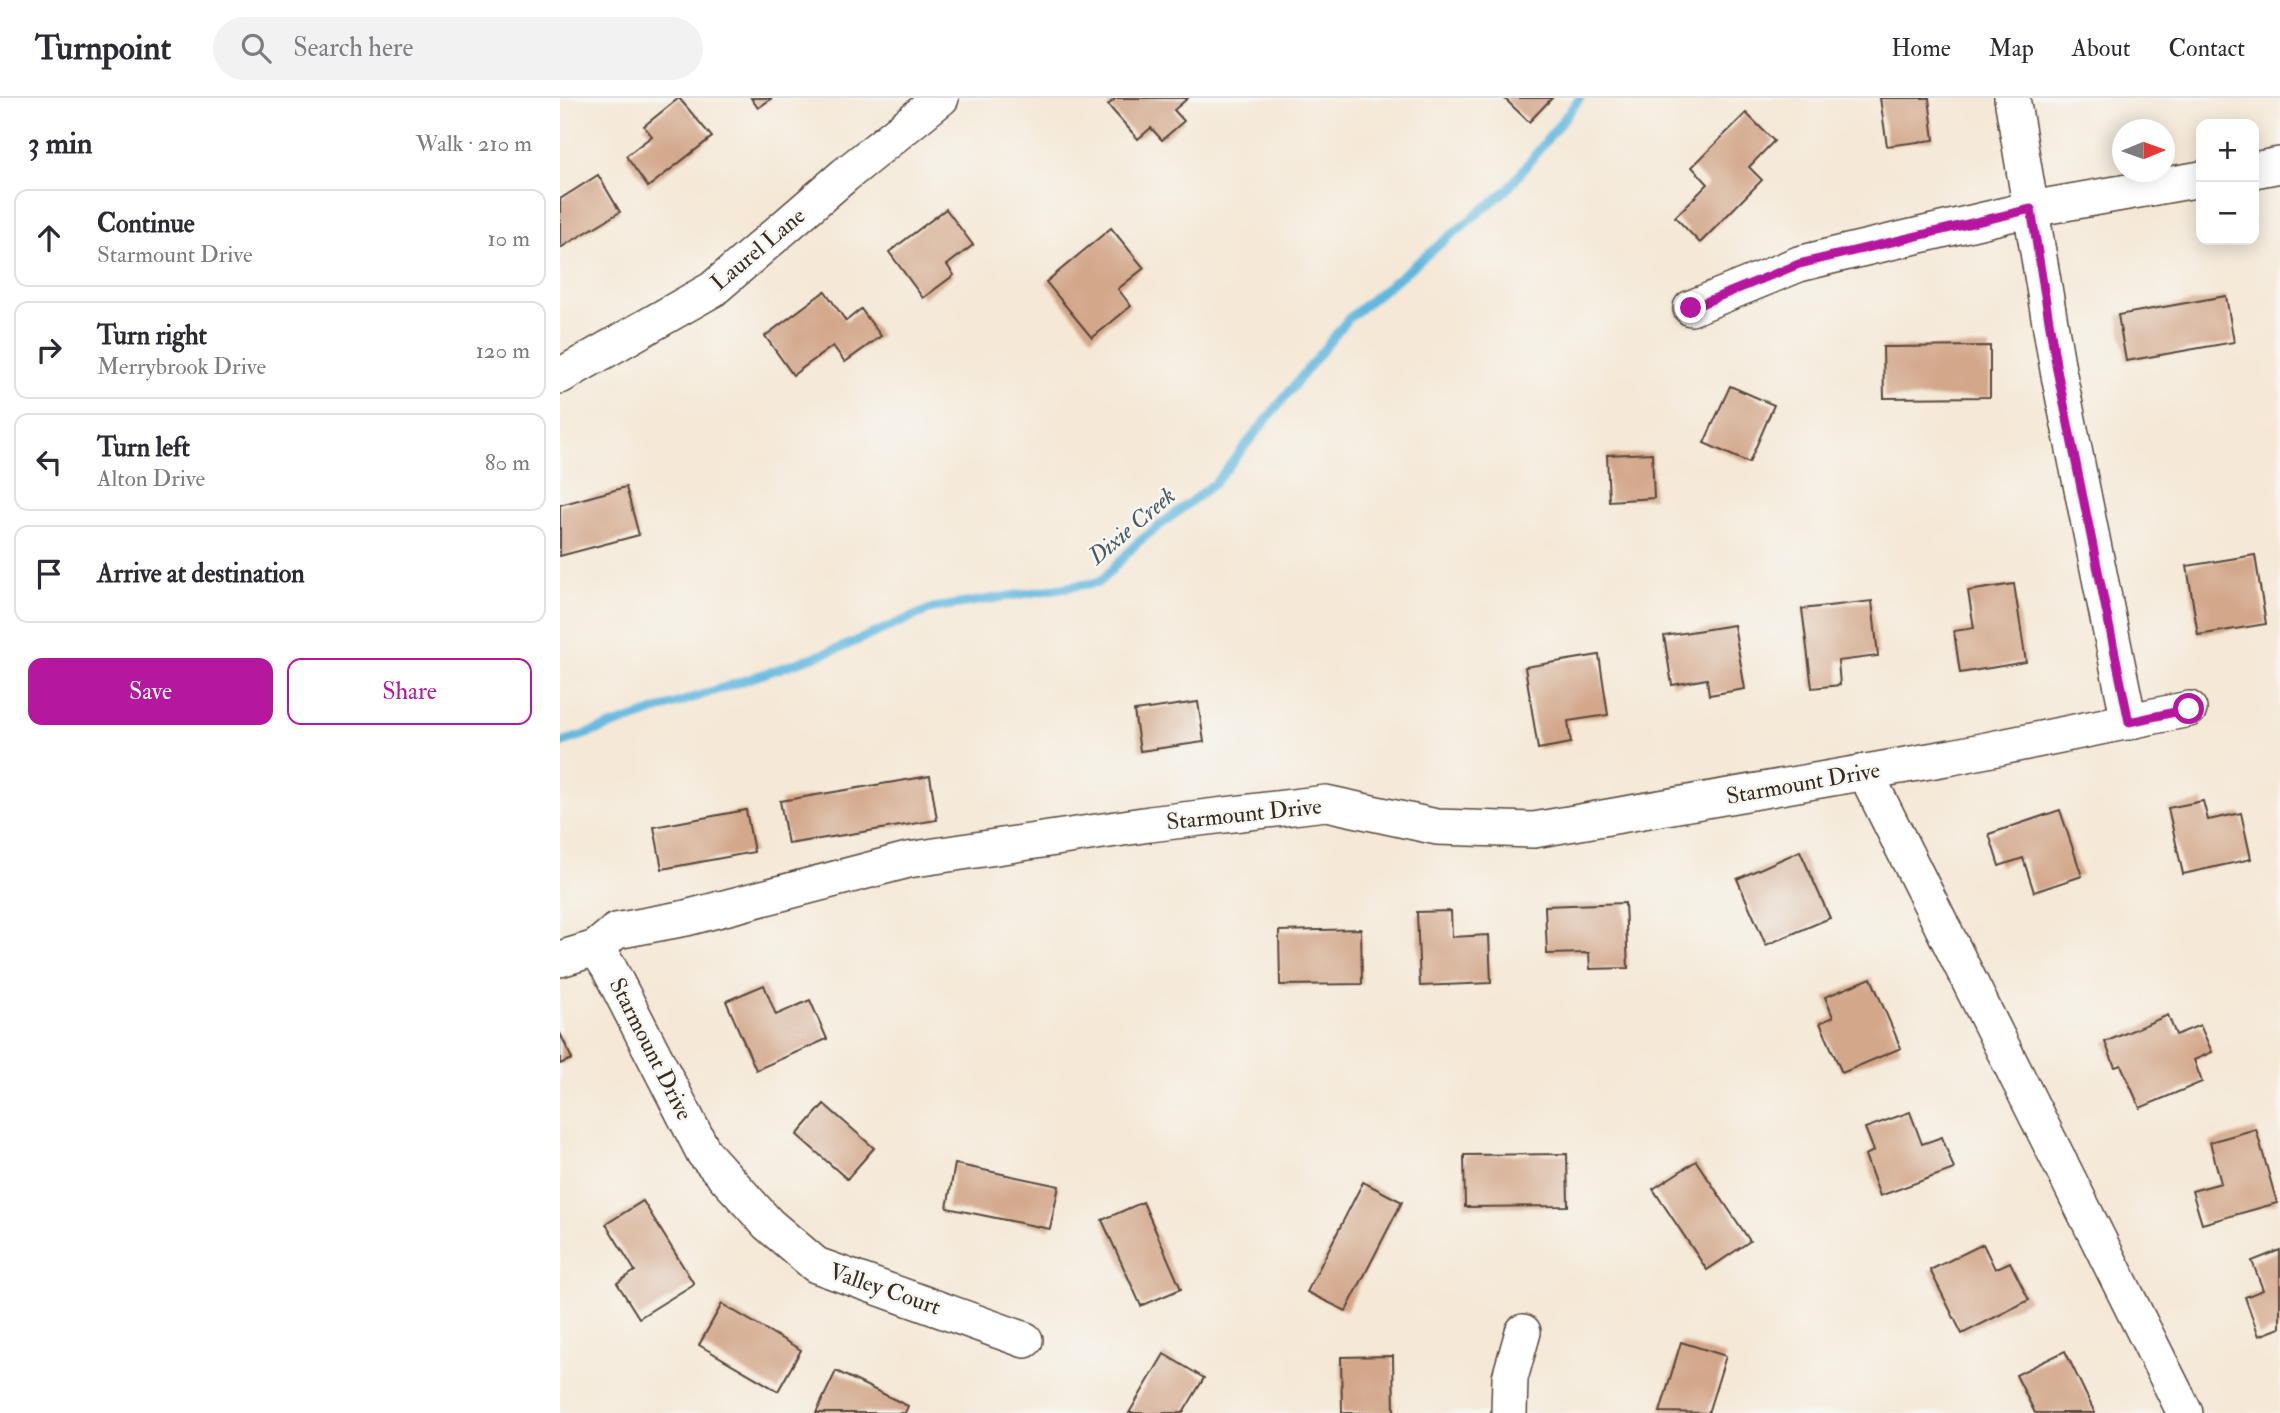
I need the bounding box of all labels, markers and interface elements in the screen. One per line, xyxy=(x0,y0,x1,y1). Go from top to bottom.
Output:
search box xyxy=(213,17,703,80)
text: Turnpoint xyxy=(35,28,171,69)
icon: search xyxy=(237,29,275,67)
text: Search here xyxy=(293,32,413,64)
text: Home xyxy=(1891,33,1951,64)
text: Map xyxy=(1989,33,2034,64)
text: About xyxy=(2072,33,2131,64)
text: Contact xyxy=(2169,33,2245,64)
north arrow xyxy=(2112,119,2175,182)
map controls xyxy=(2196,119,2259,245)
button: + xyxy=(2196,119,2259,182)
text: 3 min xyxy=(28,125,93,162)
text: Walk · 210 m xyxy=(416,129,532,158)
button: − xyxy=(2196,182,2259,245)
street label: Laurel Lane xyxy=(705,201,811,297)
text: Continue xyxy=(97,208,195,240)
icon: ahead xyxy=(30,219,68,257)
text: 10 m xyxy=(487,224,530,253)
text: Starmount Drive xyxy=(97,240,253,269)
route end xyxy=(1675,292,1706,323)
text: Turn right xyxy=(97,320,207,352)
icon: right xyxy=(30,331,68,369)
text: 120 m xyxy=(476,336,530,365)
text: Merrybrook Drive xyxy=(97,352,266,381)
text: Turn left xyxy=(97,432,190,464)
icon: left xyxy=(30,443,68,481)
text: 80 m xyxy=(485,448,530,477)
text: Alton Drive xyxy=(97,464,205,493)
water label: Dixie Creek xyxy=(1081,480,1182,572)
icon: arrive xyxy=(30,555,68,593)
text: Arrive at destination xyxy=(97,558,305,590)
button: Save xyxy=(28,658,273,725)
button: Share xyxy=(287,658,532,725)
route start xyxy=(2173,693,2204,724)
street label: Starmount Drive xyxy=(1724,755,1883,811)
street label: Starmount Drive xyxy=(1165,791,1323,837)
street label: Starmount Drive xyxy=(603,973,699,1125)
street label: Valley Court xyxy=(825,1256,945,1322)

